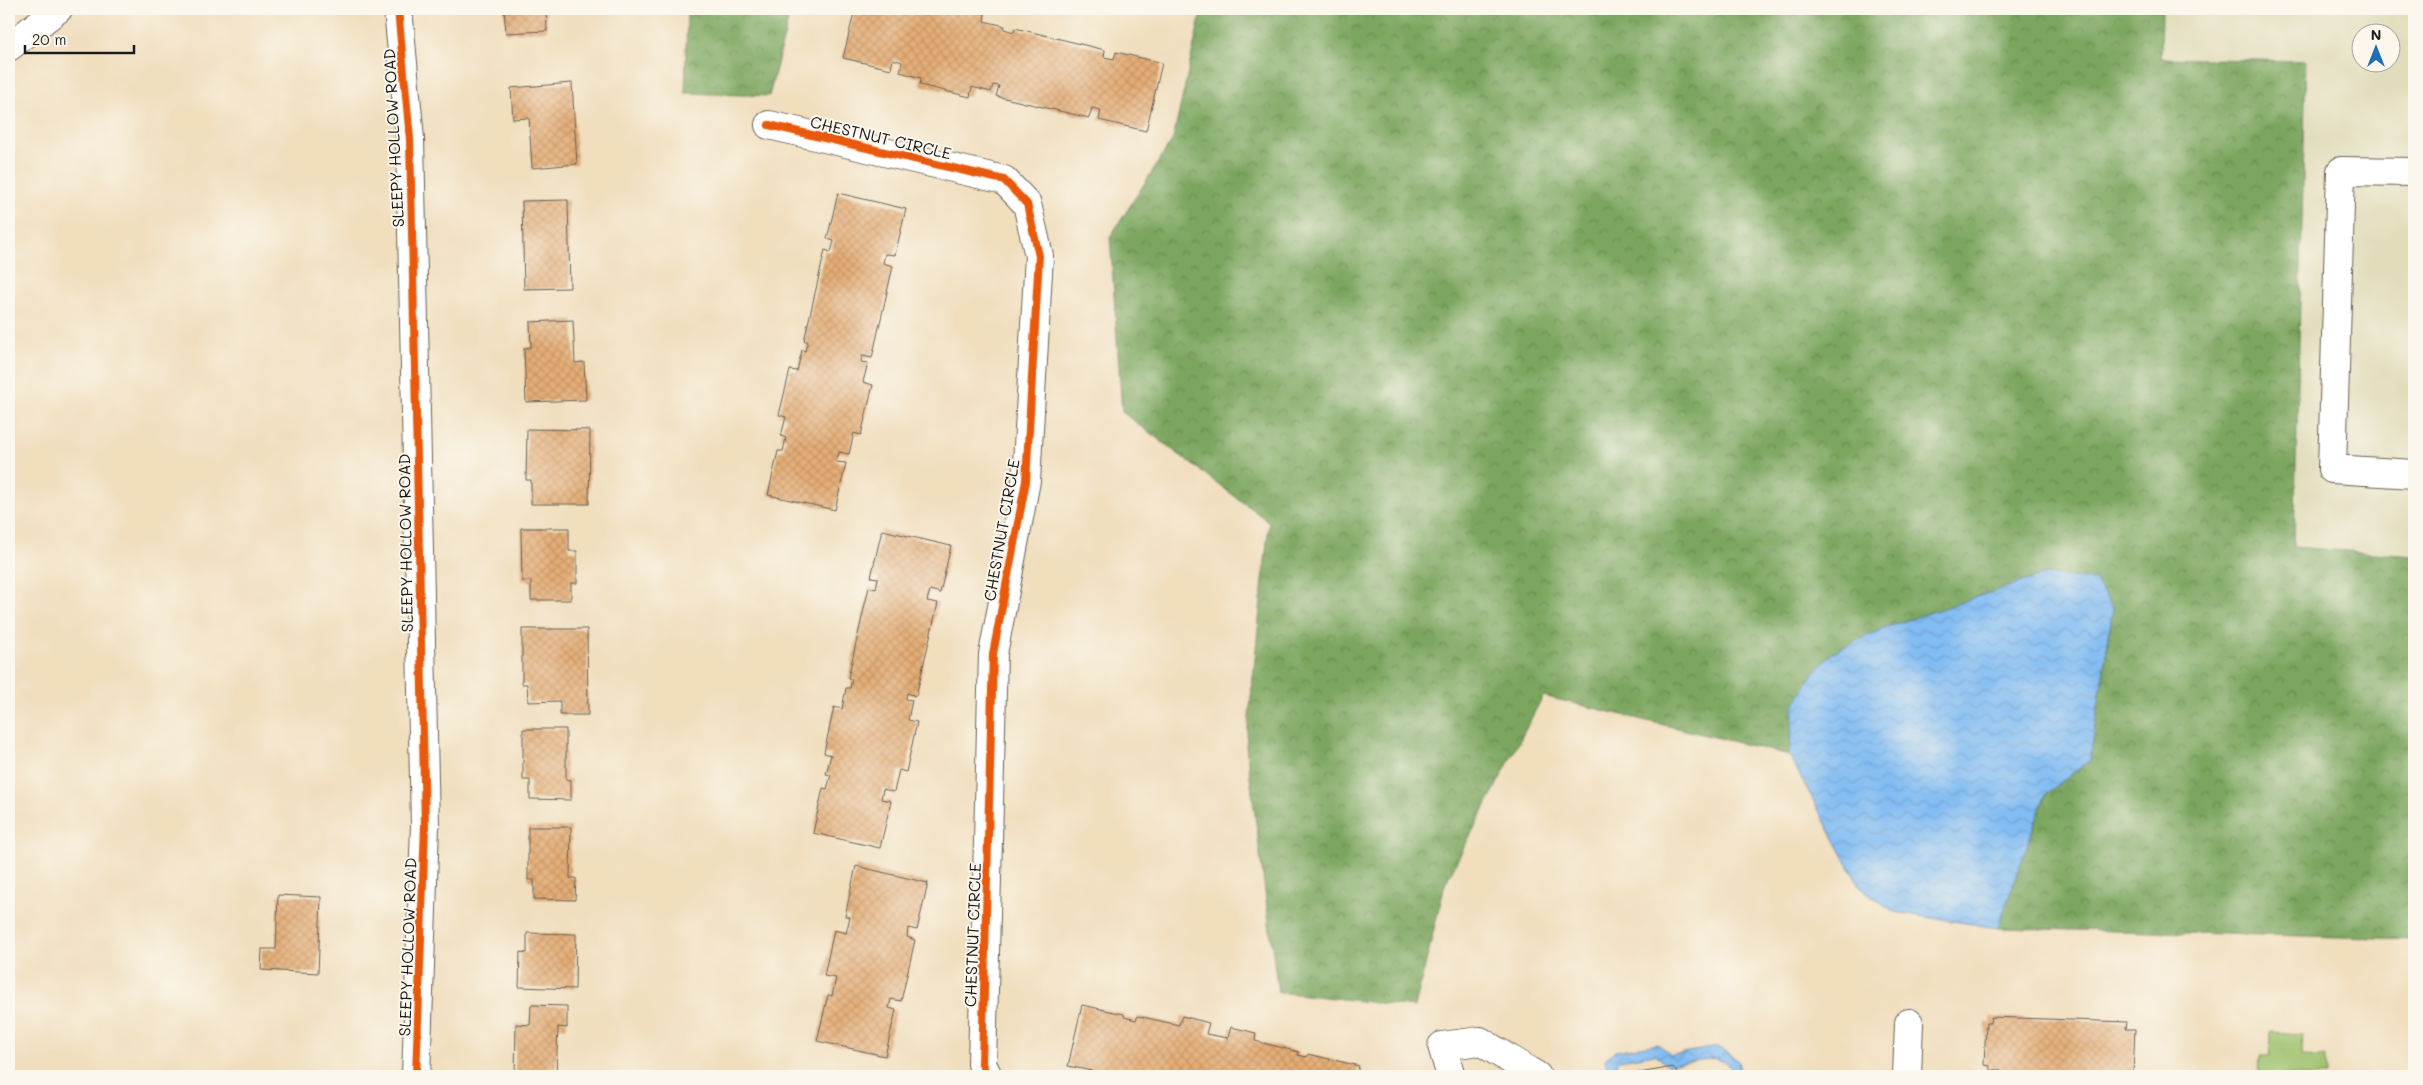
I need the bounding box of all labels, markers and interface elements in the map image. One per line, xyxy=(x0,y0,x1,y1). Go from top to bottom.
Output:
scale bar xyxy=(25,22,134,54)
north arrow xyxy=(2350,22,2400,72)
text: N xyxy=(2371,25,2381,44)
text: 20 m xyxy=(32,29,66,49)
street label: SLEEPY HOLLOW ROAD xyxy=(378,48,408,228)
street label: CHESTNUT CIRCLE xyxy=(808,111,954,163)
street label: SLEEPY HOLLOW ROAD xyxy=(393,453,417,633)
street label: CHESTNUT CIRCLE xyxy=(978,457,1024,603)
street label: SLEEPY HOLLOW ROAD xyxy=(393,857,421,1037)
street label: CHESTNUT CIRCLE xyxy=(959,863,985,1007)

